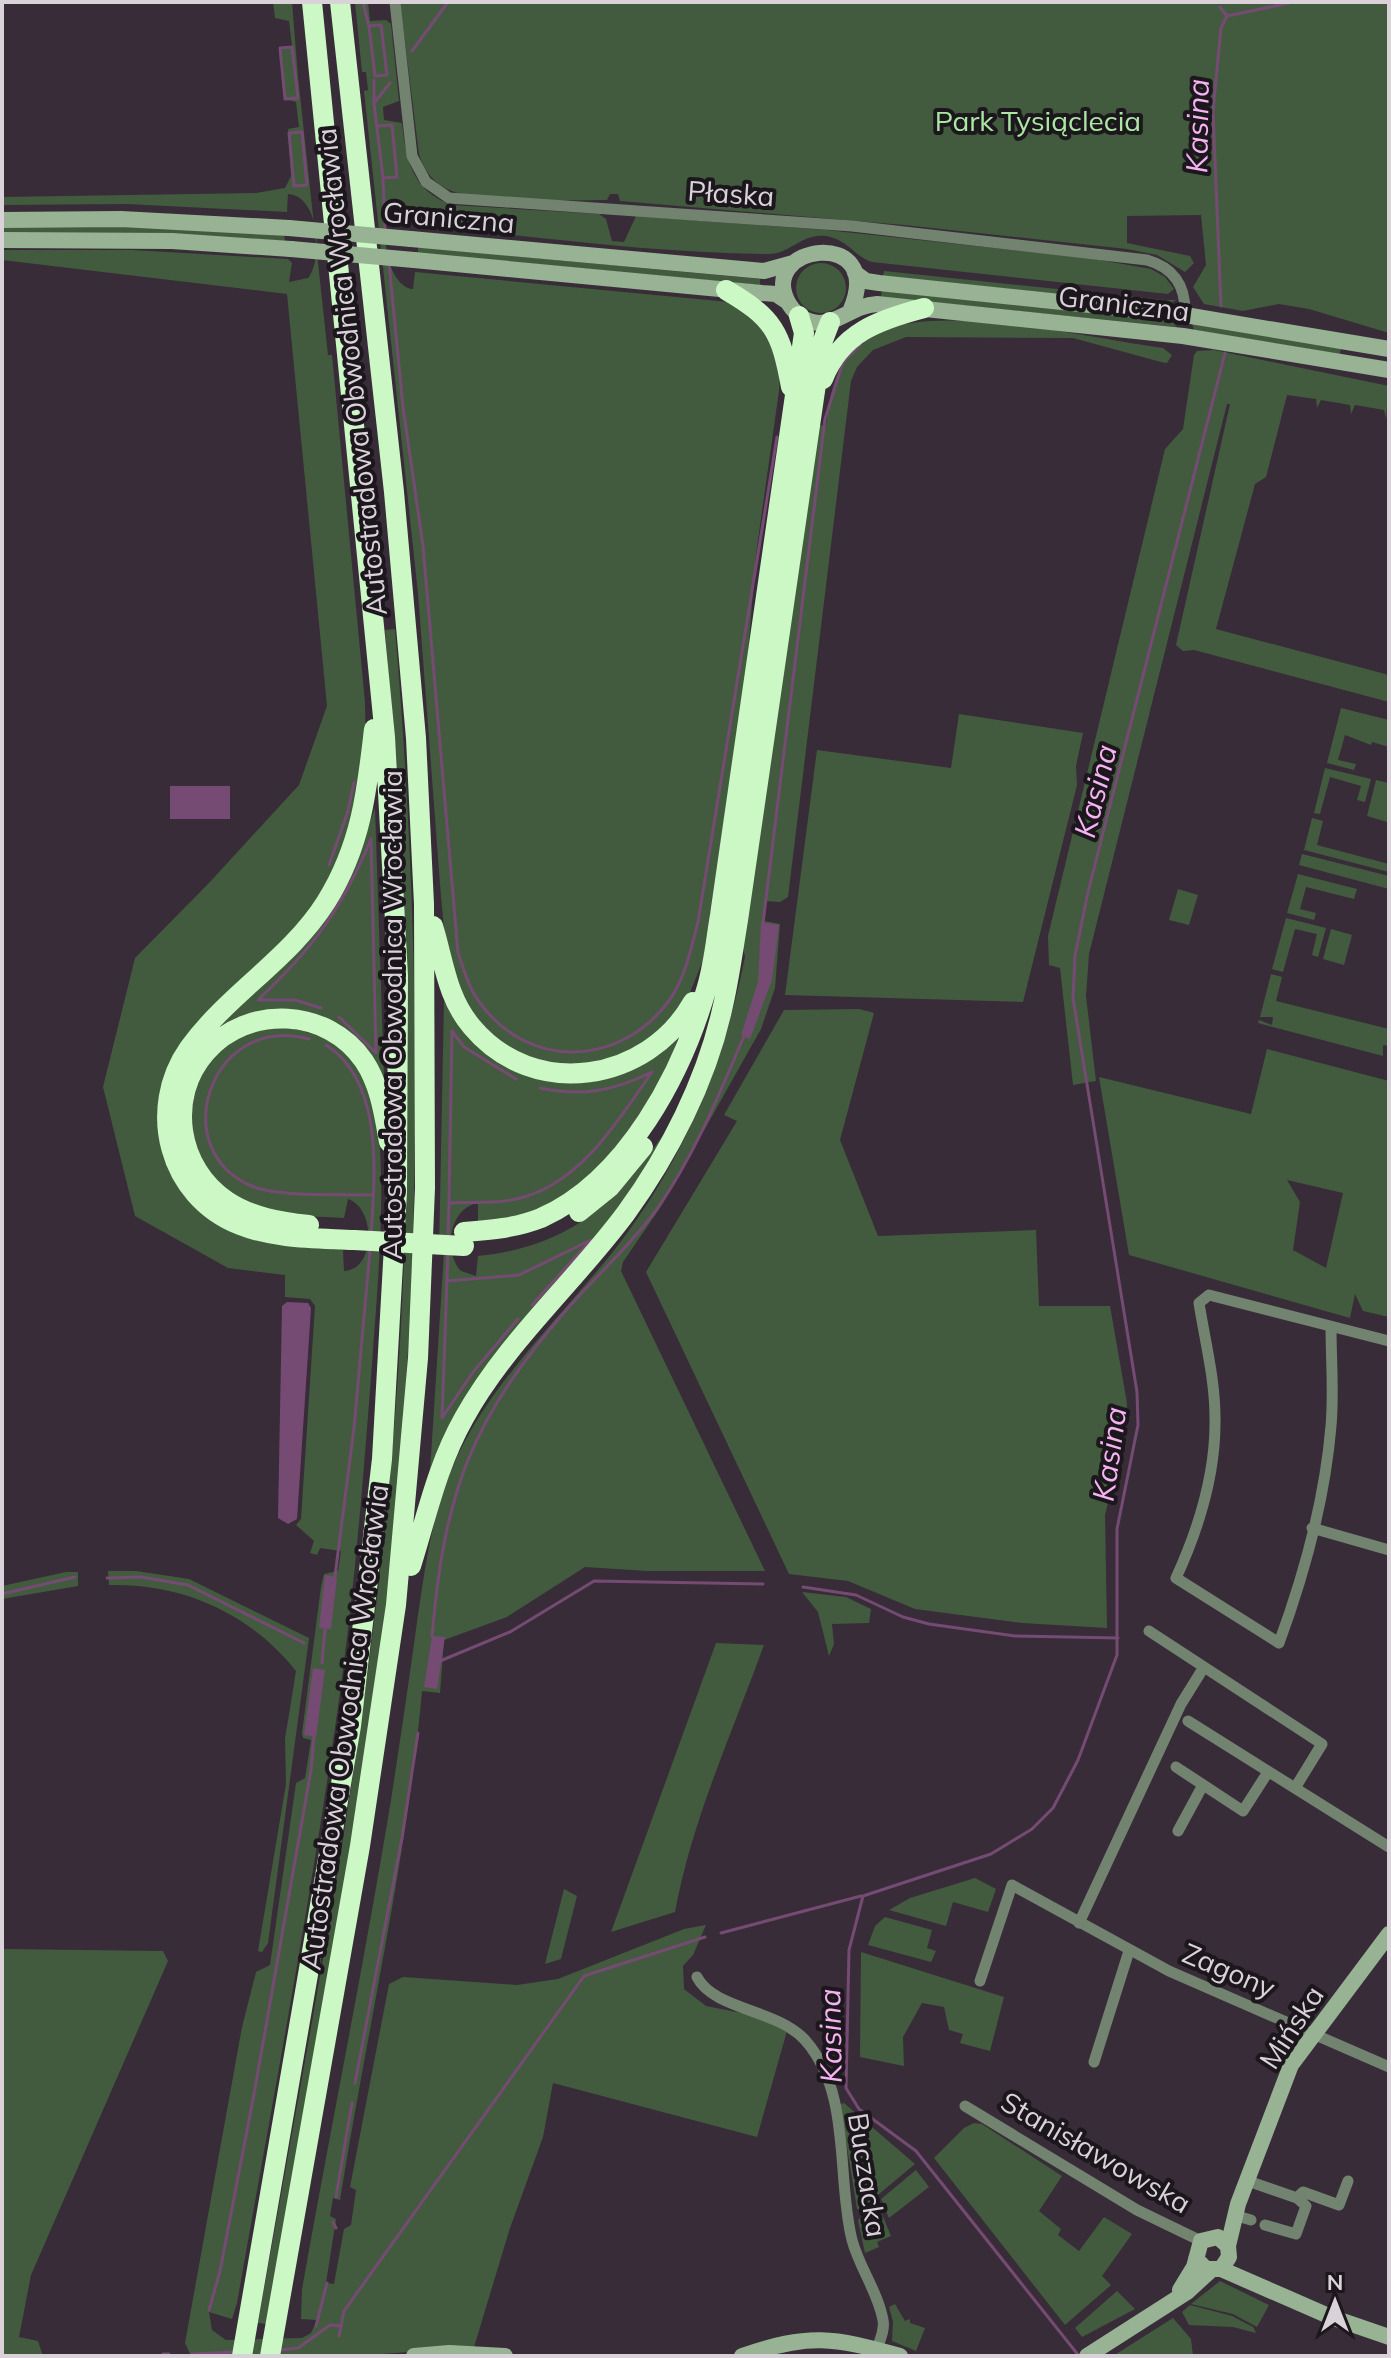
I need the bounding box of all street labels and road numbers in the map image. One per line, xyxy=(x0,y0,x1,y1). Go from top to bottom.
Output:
street label: Autostradowa Obwodnica Wrocławia xyxy=(308,126,394,618)
street label: Płaska xyxy=(687,173,775,213)
street label: Graniczna xyxy=(382,194,516,240)
street label: Graniczna xyxy=(1056,278,1192,328)
street label: Autostradowa Obwodnica Wrocławia xyxy=(374,770,409,1260)
street label: Autostradowa Obwodnica Wrocławia xyxy=(293,1482,395,1972)
street label: Zagony xyxy=(1177,1935,1281,2005)
street label: Mińska xyxy=(1251,1979,1331,2075)
street label: Stanisławowska xyxy=(995,2084,1197,2220)
street label: Buczacka xyxy=(841,2110,895,2240)

